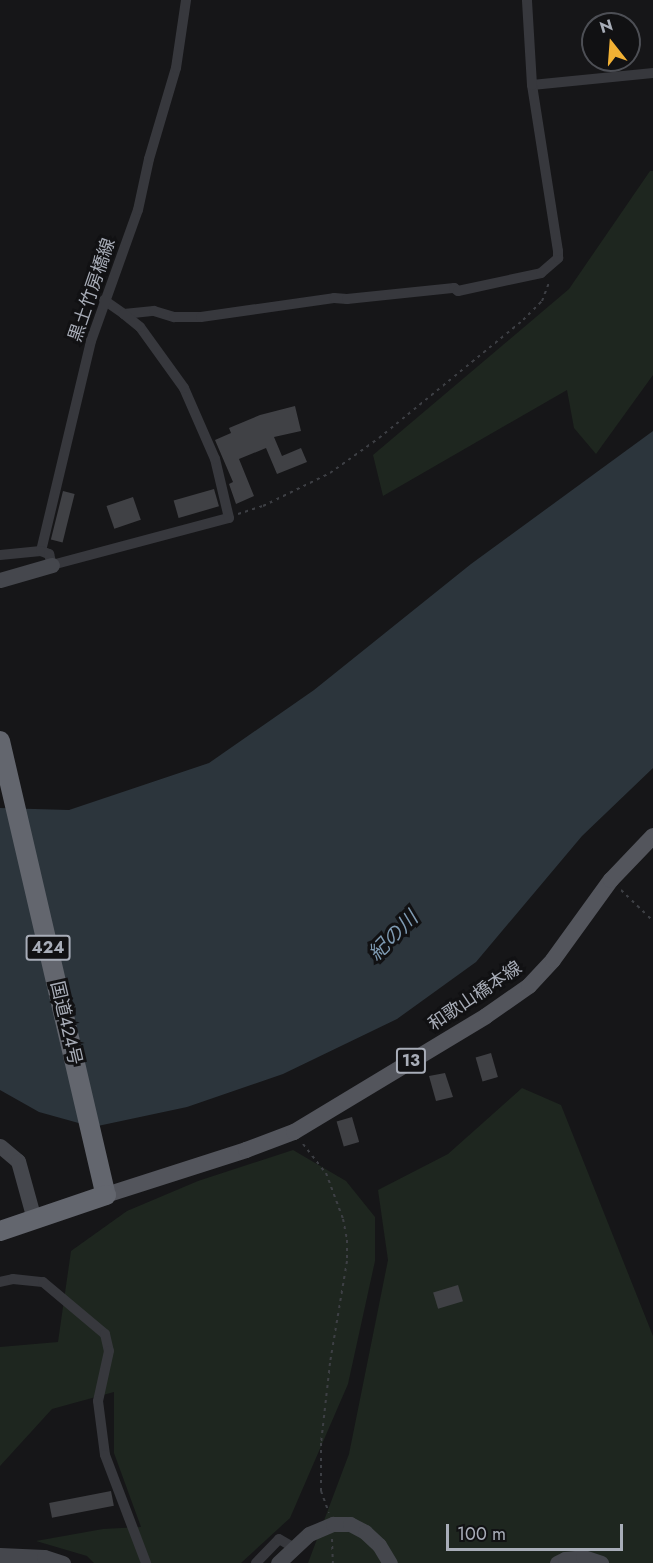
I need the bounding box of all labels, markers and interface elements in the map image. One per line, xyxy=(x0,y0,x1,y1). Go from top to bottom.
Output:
north arrow xyxy=(581,12,641,72)
text: N xyxy=(597,13,616,39)
street label: 黒土竹房橋線 xyxy=(64,235,120,345)
water label: 紀の川 xyxy=(363,906,423,966)
road number: 424 xyxy=(26,935,70,961)
street label: 和歌山橋本線 xyxy=(424,957,526,1035)
street label: 国道424号 xyxy=(46,979,86,1067)
road number: 13 xyxy=(394,1048,428,1074)
scale bar xyxy=(449,1512,626,1550)
text: 100 m xyxy=(457,1521,506,1547)

